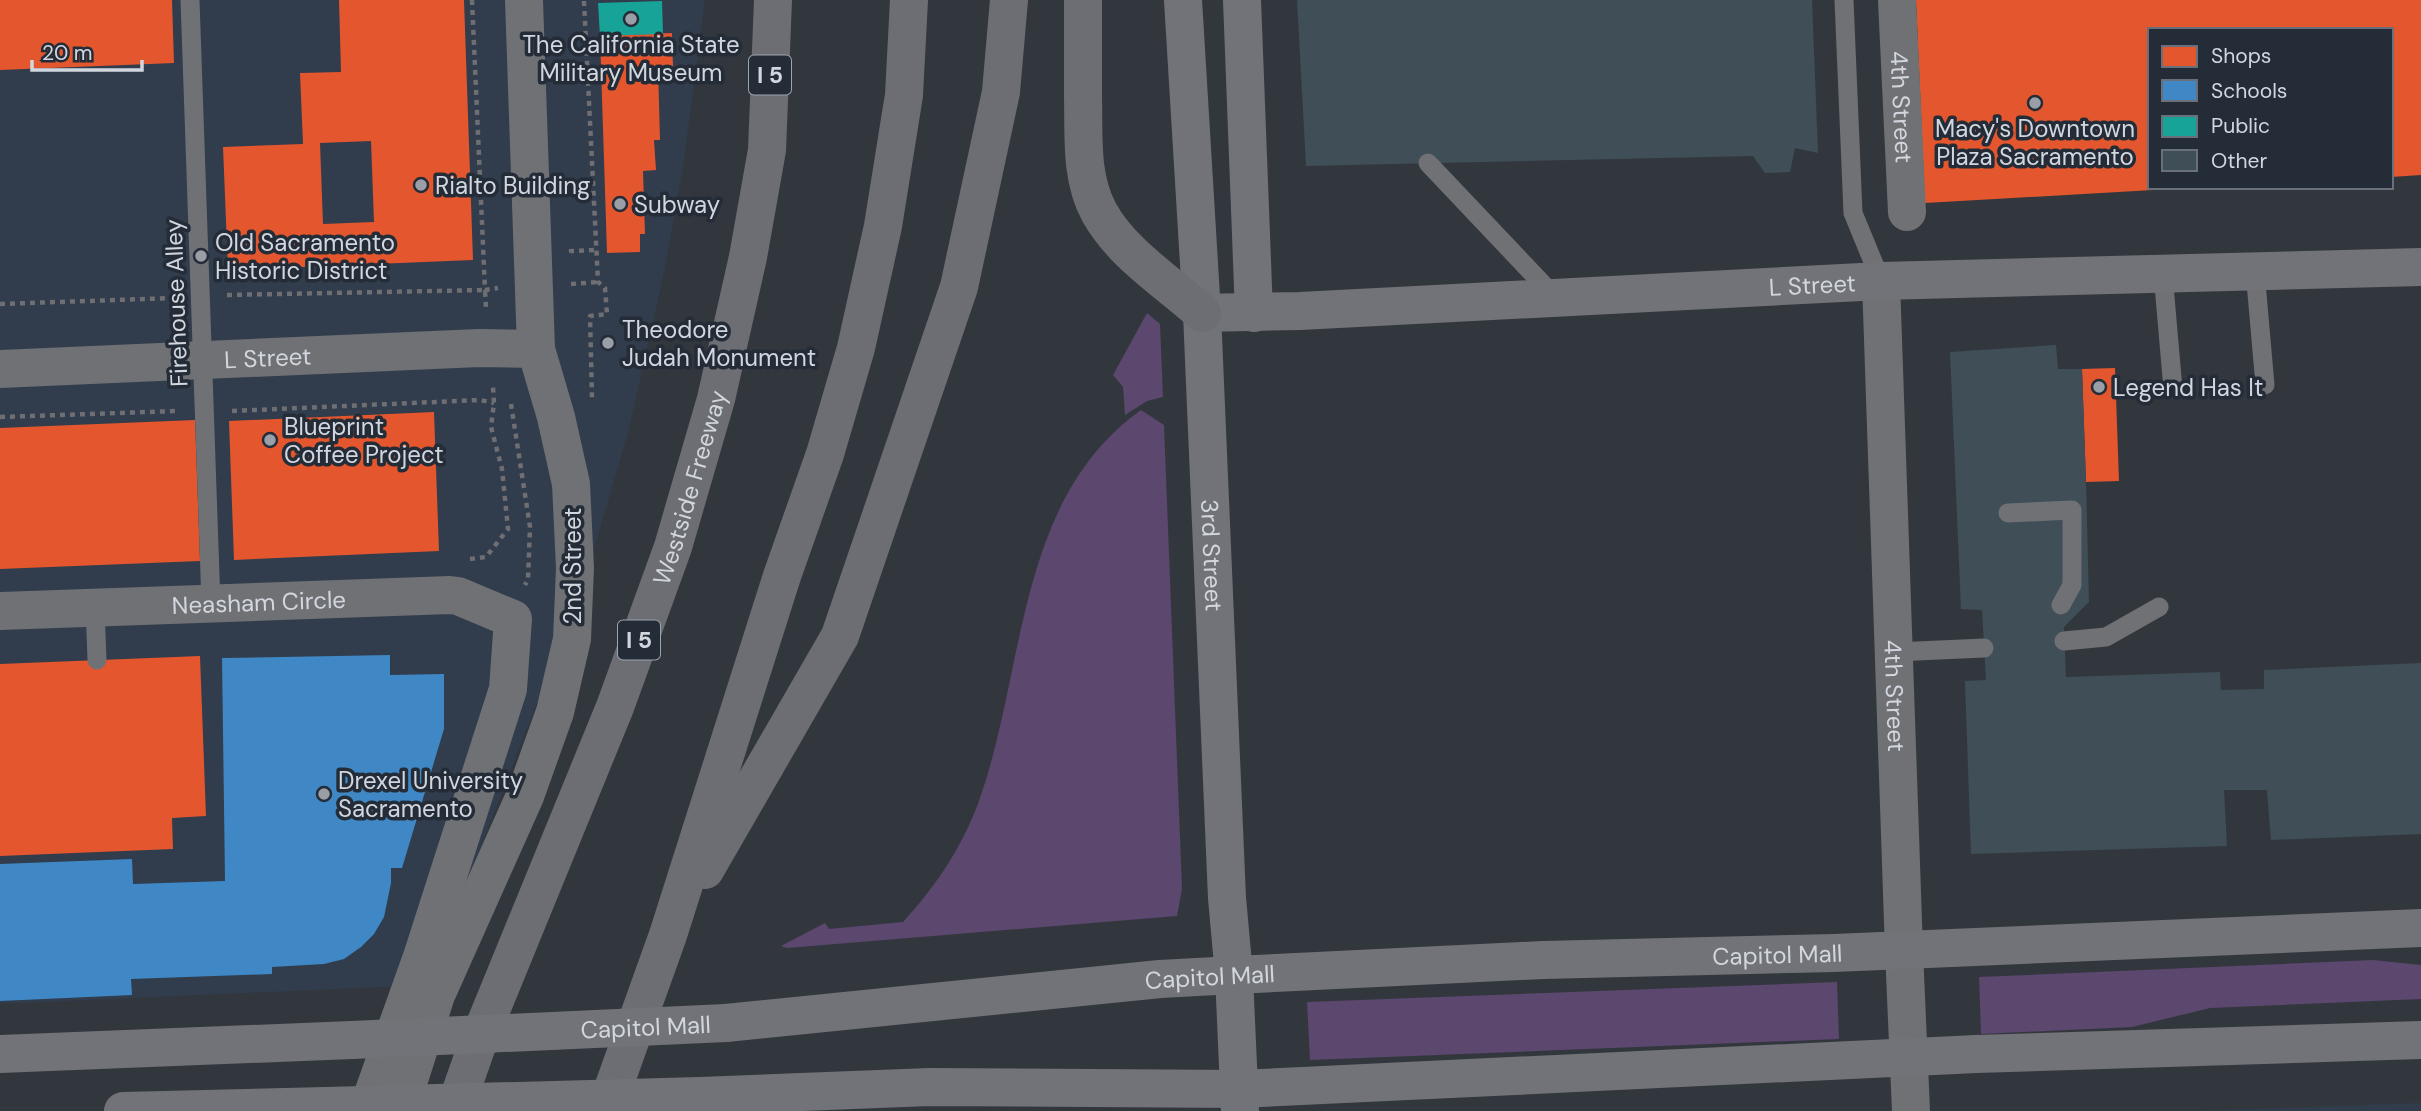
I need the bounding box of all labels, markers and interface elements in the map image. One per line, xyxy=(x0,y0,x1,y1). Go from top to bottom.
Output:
marker: The California State Military Museum xyxy=(623,11,639,27)
scale bar xyxy=(32,28,142,72)
legend xyxy=(2148,28,2393,189)
place label: The California State Military Museum xyxy=(522,29,740,88)
text: 20 m xyxy=(42,39,93,67)
text: Shops xyxy=(2211,42,2271,70)
street label: 4th Street xyxy=(1884,50,1920,164)
road number: I 5 xyxy=(749,55,791,94)
text: Schools xyxy=(2211,77,2287,105)
marker: Macy's Downtown Plaza Sacramento xyxy=(2027,95,2043,111)
text: Public xyxy=(2211,112,2270,140)
place label: Macy's Downtown Plaza Sacramento xyxy=(1935,113,2135,172)
text: Other xyxy=(2211,147,2267,175)
place label: Rialto Building xyxy=(435,170,590,201)
marker: Rialto Building xyxy=(413,177,429,193)
place label: Subway xyxy=(634,189,720,220)
marker: Subway xyxy=(612,196,628,212)
street label: Firehouse Alley xyxy=(158,219,194,387)
place label: Old Sacramento Historic District xyxy=(215,227,395,286)
marker: Old Sacramento Historic District xyxy=(193,248,209,264)
street label: L Street xyxy=(1768,267,1857,302)
place label: Theodore Judah Monument xyxy=(622,314,816,373)
marker: Theodore Judah Monument xyxy=(600,335,616,351)
street label: L Street xyxy=(224,340,312,375)
place label: Legend Has It xyxy=(2113,372,2263,403)
marker: Legend Has It xyxy=(2091,379,2107,395)
street label: Westside Freeway xyxy=(645,387,733,589)
place label: Blueprint Coffee Project xyxy=(284,411,444,470)
marker: Blueprint Coffee Project xyxy=(262,432,278,448)
street label: 3rd Street xyxy=(1194,499,1230,612)
street label: 2nd Street xyxy=(557,507,588,625)
street label: Neasham Circle xyxy=(171,583,346,620)
road number: I 5 xyxy=(618,620,660,660)
street label: 4th Street xyxy=(1878,639,1913,752)
place label: Drexel University Sacramento xyxy=(338,765,523,824)
marker: Drexel University Sacramento xyxy=(316,786,332,802)
street label: Capitol Mall xyxy=(1712,937,1843,971)
street label: Capitol Mall xyxy=(1143,958,1275,996)
street label: Capitol Mall xyxy=(580,1008,711,1045)

